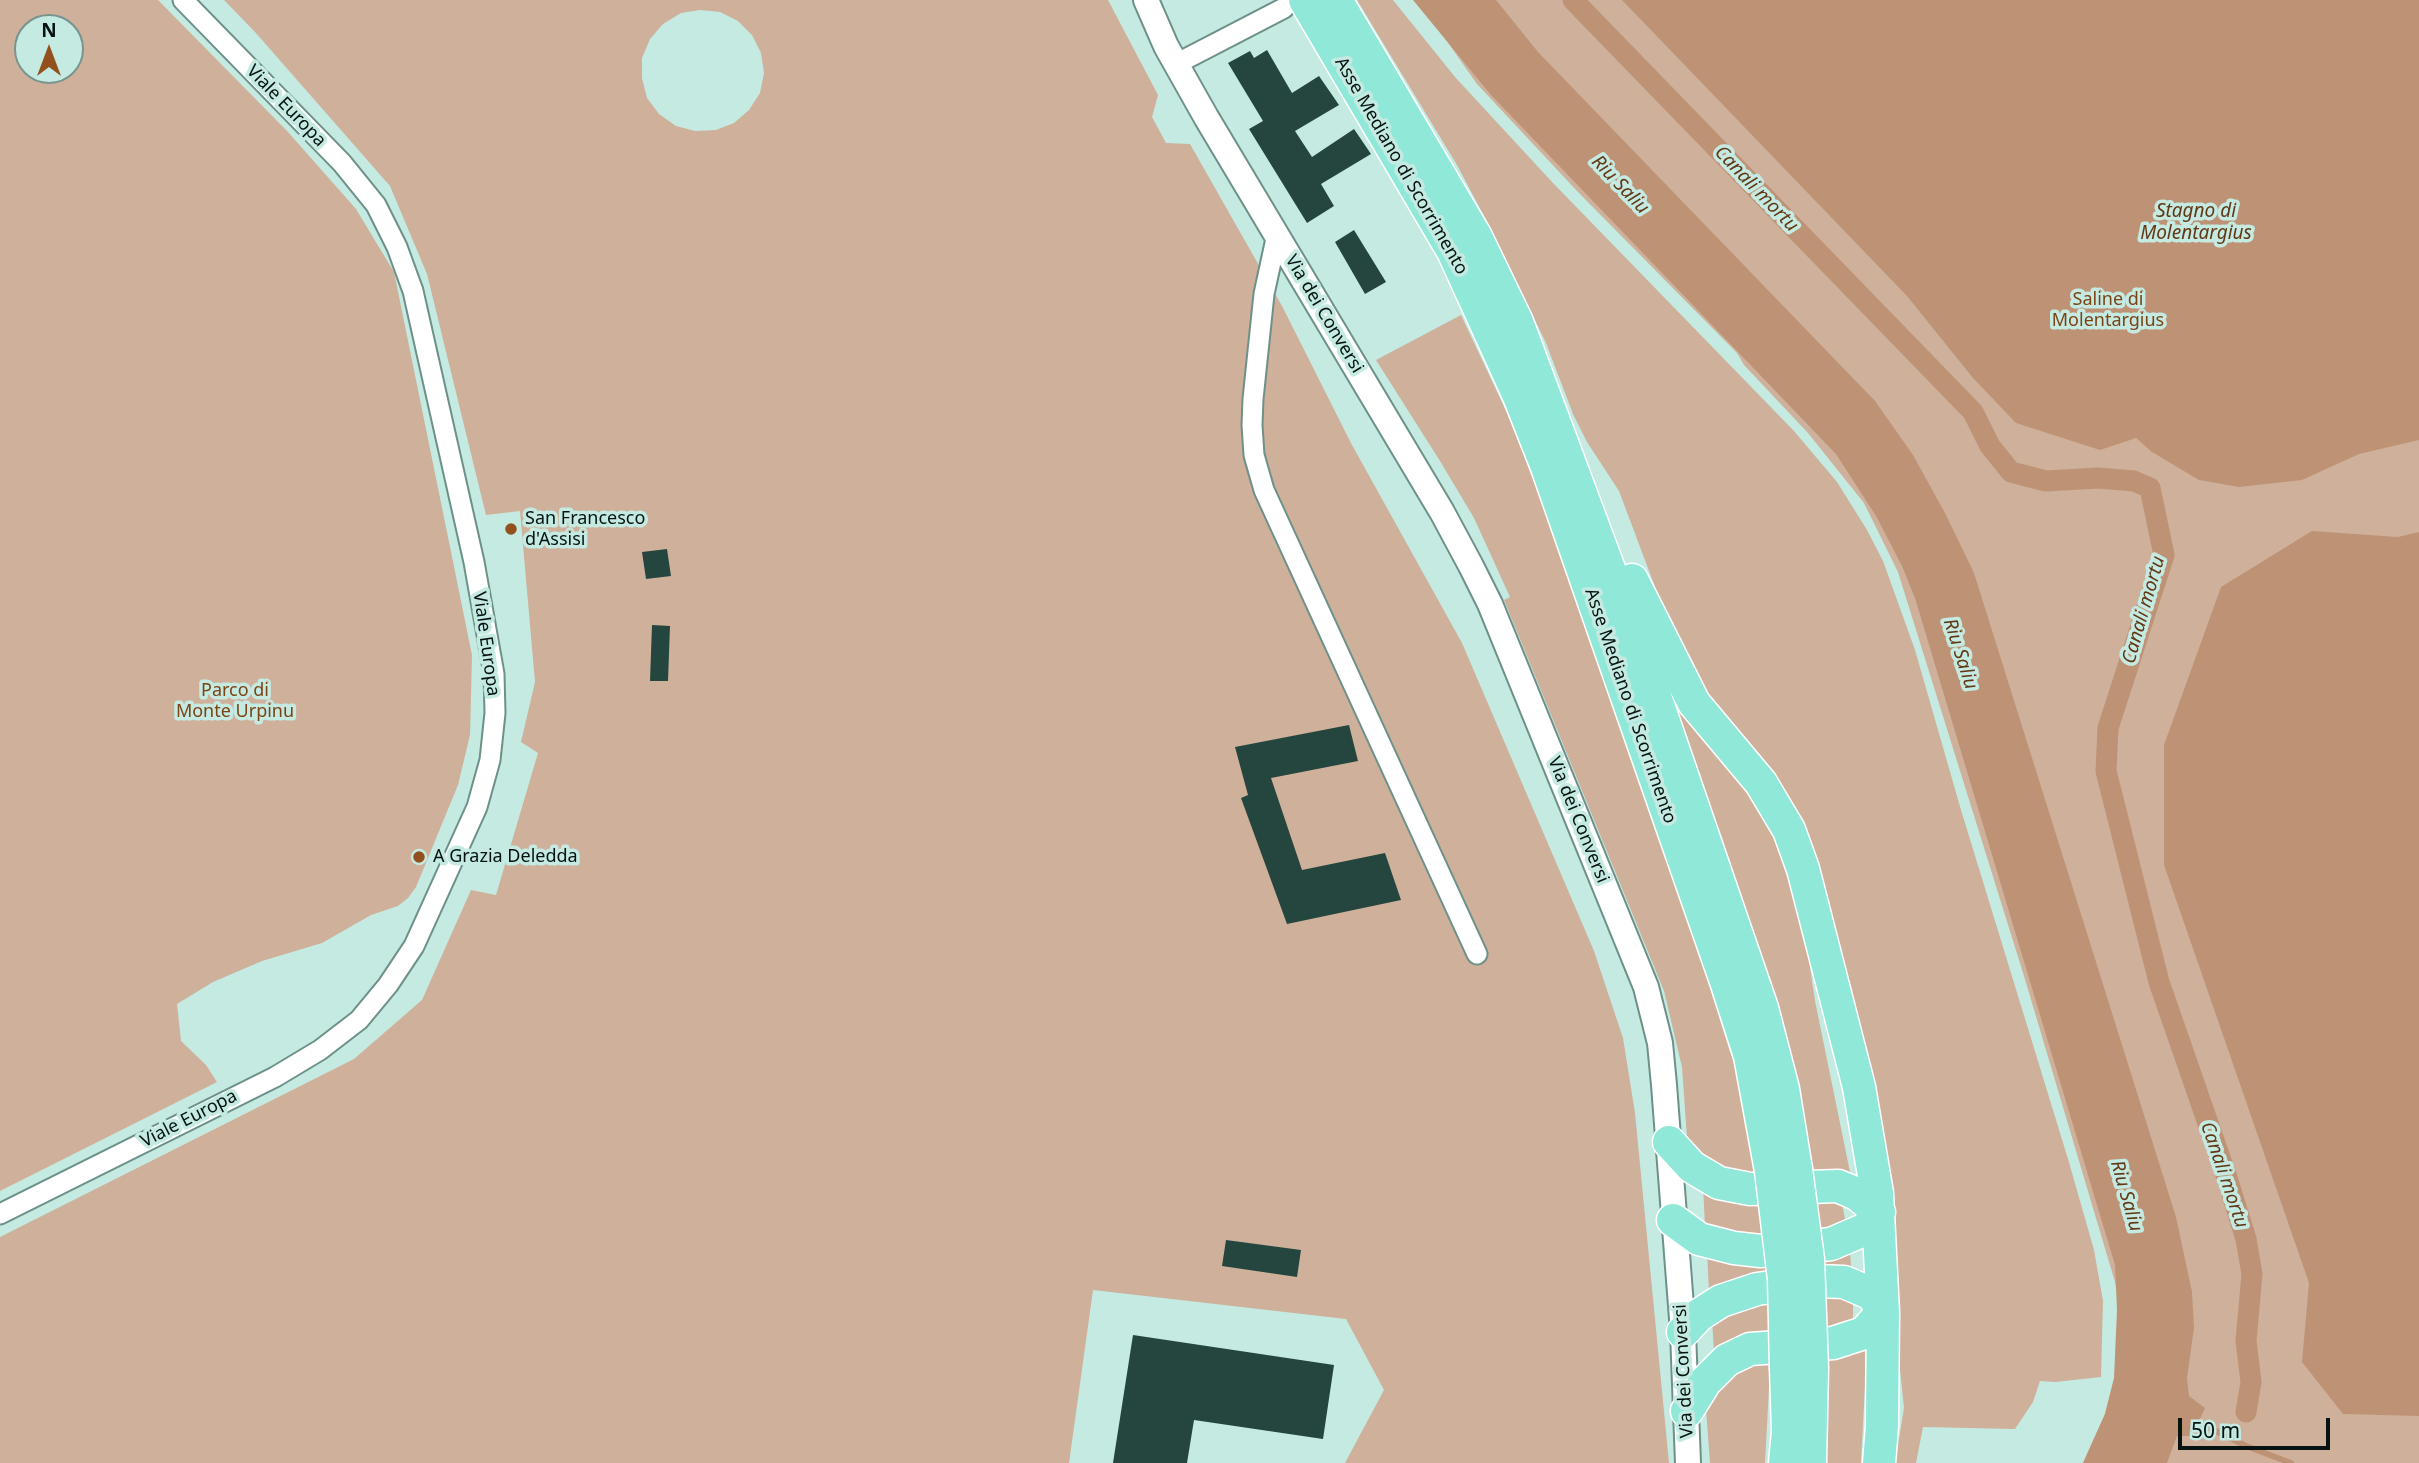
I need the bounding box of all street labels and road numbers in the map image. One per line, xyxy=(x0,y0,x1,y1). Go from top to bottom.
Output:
street label: Asse Mediano di Scorrimento xyxy=(1330,53,1472,279)
street label: Viale Europa xyxy=(242,61,330,151)
street label: Via dei Conversi xyxy=(1280,251,1368,377)
street label: Asse Mediano di Scorrimento xyxy=(1580,586,1680,826)
street label: Viale Europa xyxy=(468,590,504,698)
street label: Via dei Conversi xyxy=(1543,754,1613,886)
street label: Viale Europa xyxy=(137,1085,241,1153)
street label: Via dei Conversi xyxy=(1670,1303,1698,1439)

